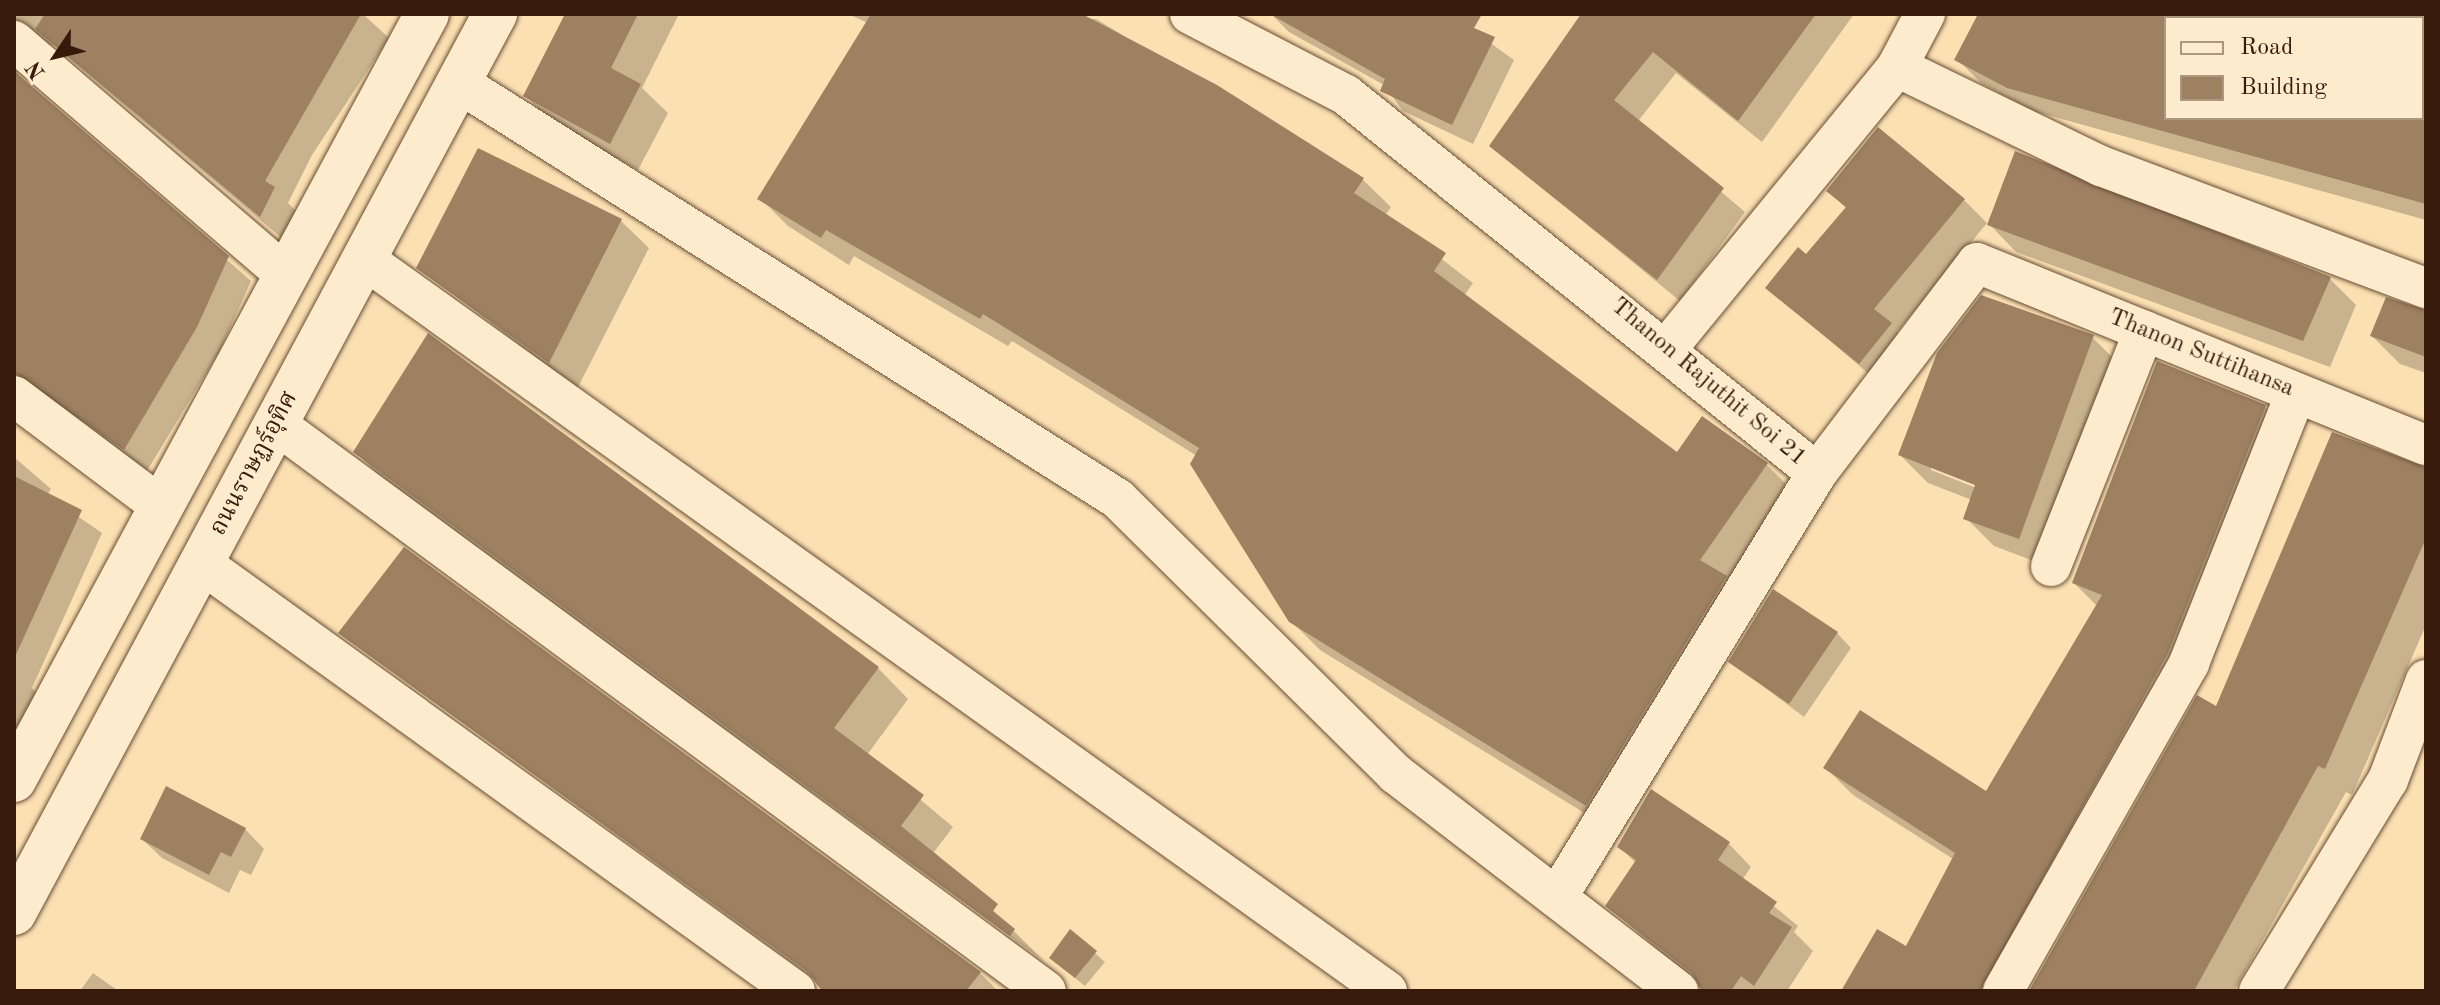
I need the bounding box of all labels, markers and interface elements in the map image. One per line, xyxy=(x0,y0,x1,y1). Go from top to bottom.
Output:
north arrow xyxy=(16,16,96,96)
legend xyxy=(2164,16,2424,120)
text: Road xyxy=(2240,36,2293,60)
text: N xyxy=(23,57,50,83)
text: Building xyxy=(2240,76,2327,100)
street label: Thanon Rajuthit Soi 21 xyxy=(1604,293,1812,473)
street label: Thanon Suttihansa xyxy=(2104,304,2298,404)
street label: ถนนราษฏร์อุทิศ xyxy=(205,387,305,541)

